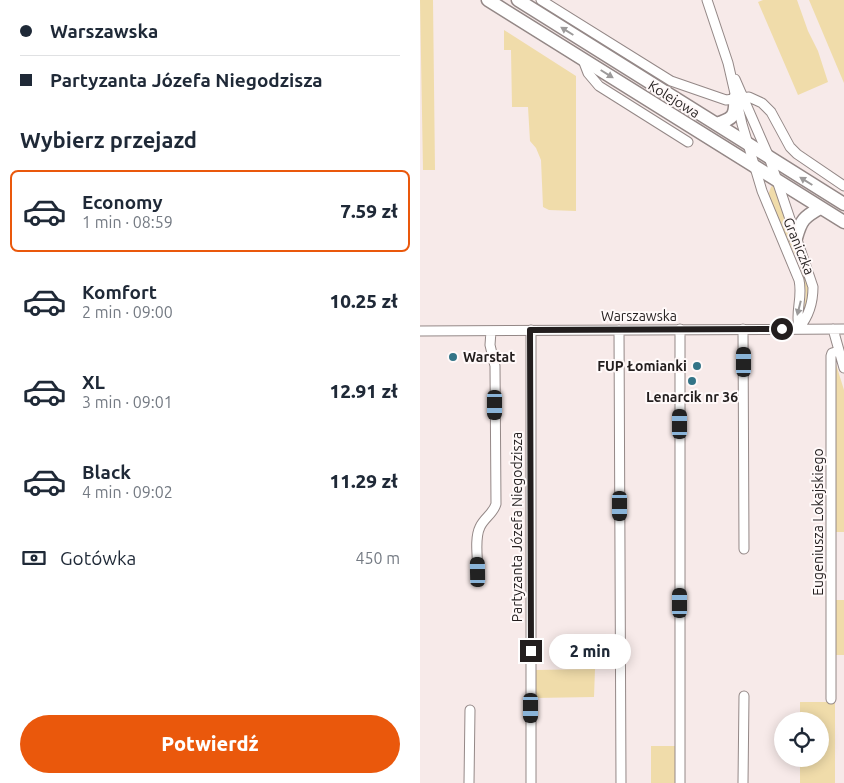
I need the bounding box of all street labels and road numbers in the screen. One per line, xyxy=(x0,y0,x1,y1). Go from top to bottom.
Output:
street label: Kolejowa xyxy=(645,77,703,121)
street label: Graniczka xyxy=(780,215,818,277)
street label: Warszawska xyxy=(601,308,677,324)
street label: Partyzanta Józefa Niegodzisza xyxy=(509,432,525,622)
street label: Eugeniusza Lokajskiego xyxy=(810,448,826,596)

